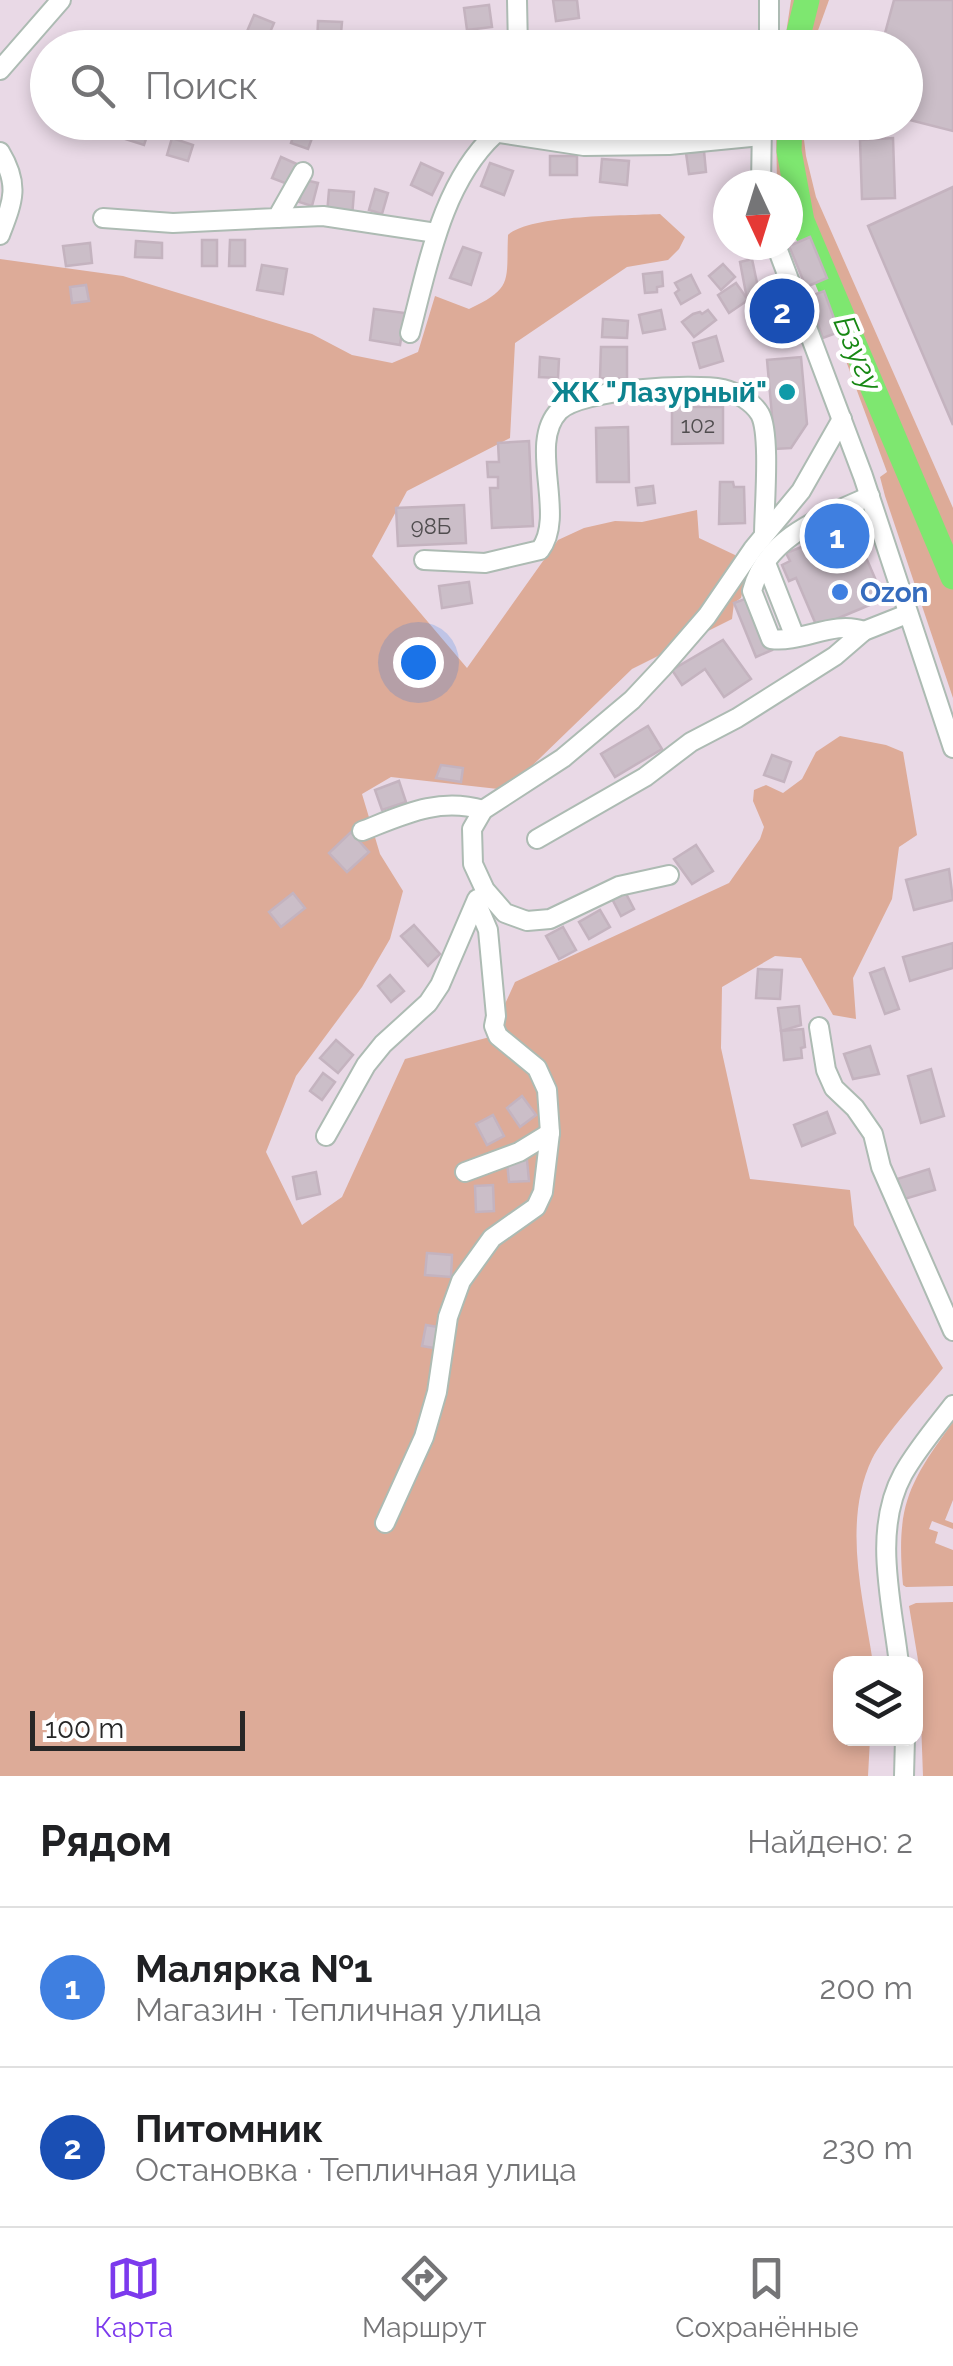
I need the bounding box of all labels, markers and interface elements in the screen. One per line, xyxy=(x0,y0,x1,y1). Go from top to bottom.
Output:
search box xyxy=(30,30,923,140)
icon: search xyxy=(65,58,120,113)
text: Поиск xyxy=(145,63,258,108)
north arrow xyxy=(713,170,803,260)
pin: 2 xyxy=(750,274,814,348)
water label: Бзугу xyxy=(827,310,890,397)
place label: ЖК "Лазурный" xyxy=(551,376,767,409)
marker: ЖК "Лазурный" xyxy=(776,381,798,403)
house number: 102 xyxy=(681,412,715,438)
pin: 1 xyxy=(804,498,870,574)
house number: 98Б xyxy=(411,513,451,539)
place label: Ozon xyxy=(860,576,929,609)
marker: Ozon xyxy=(829,581,851,603)
your location xyxy=(393,637,444,688)
map controls xyxy=(833,1656,923,1746)
button: layers xyxy=(833,1656,923,1746)
scale bar xyxy=(30,1706,245,1750)
text: 100 m xyxy=(45,1712,124,1745)
text: Рядом xyxy=(40,1817,172,1866)
text: Найдено: 2 xyxy=(747,1823,913,1860)
text: Малярка №1 xyxy=(135,1946,373,1991)
text: 1 xyxy=(65,1969,80,2006)
text: 200 m xyxy=(820,1969,913,2006)
text: Магазин · Тепличная улица xyxy=(135,1991,542,2028)
text: Питомник xyxy=(135,2106,323,2151)
text: 2 xyxy=(63,2129,82,2166)
text: 230 m xyxy=(822,2129,913,2166)
text: Остановка · Тепличная улица xyxy=(135,2151,577,2188)
tab: Карта xyxy=(94,2251,173,2344)
tab: Маршрут xyxy=(362,2251,487,2344)
tab: Сохранённые xyxy=(675,2251,859,2344)

